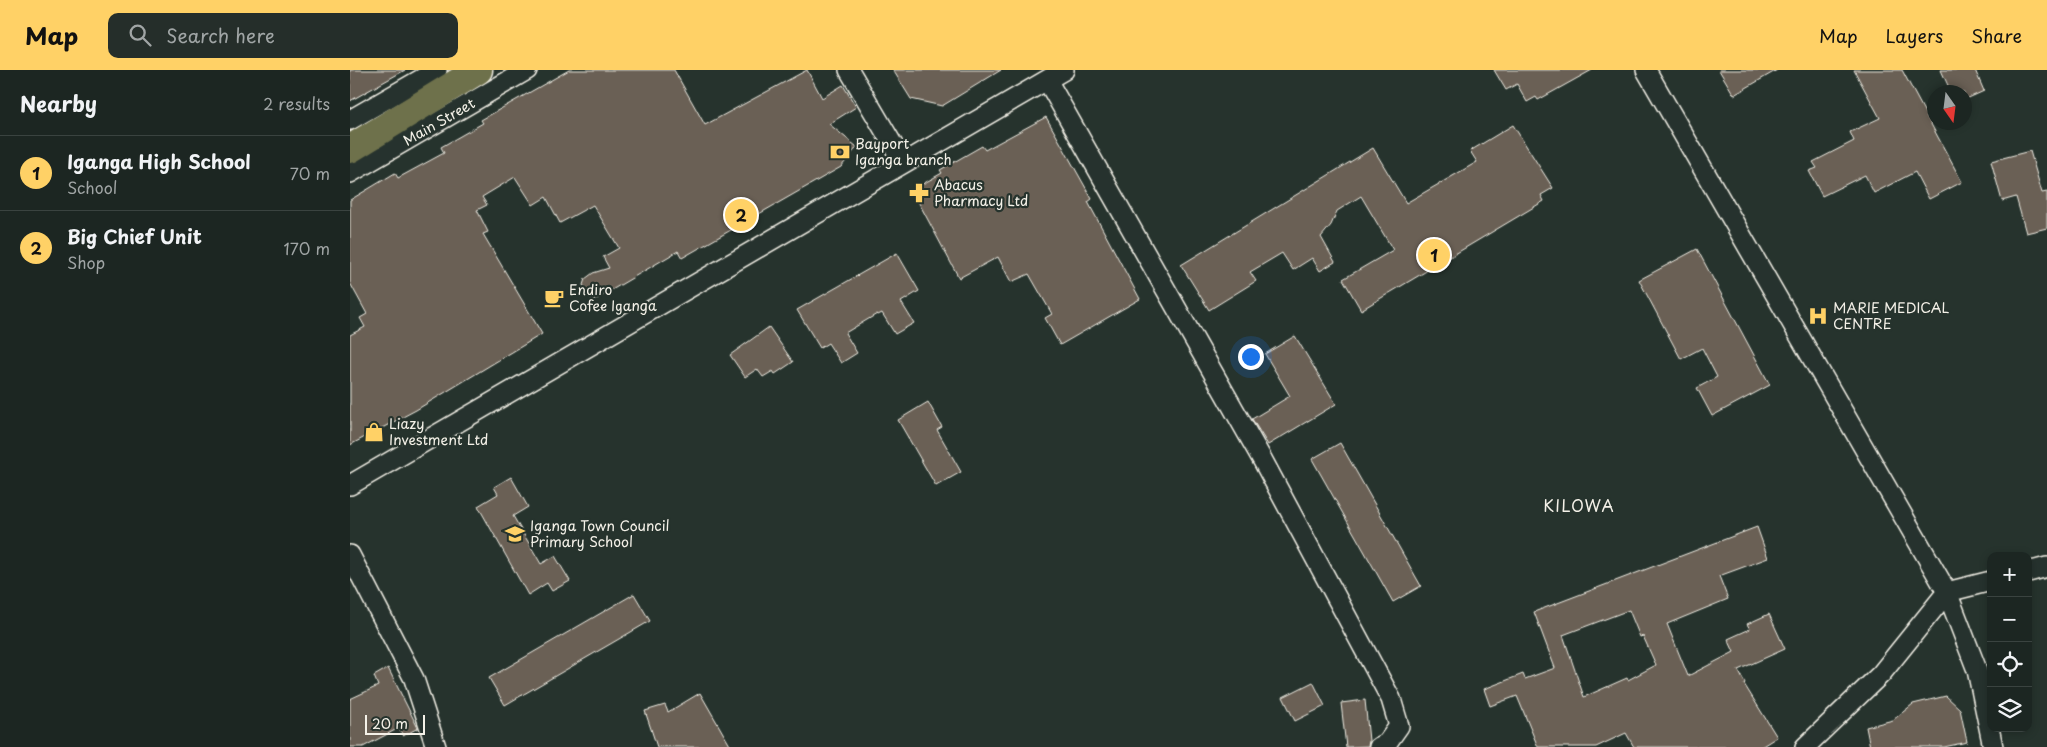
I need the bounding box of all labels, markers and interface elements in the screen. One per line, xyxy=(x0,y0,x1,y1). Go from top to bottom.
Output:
search box xyxy=(108,13,458,58)
text: Map xyxy=(25,17,78,53)
icon: search xyxy=(126,21,154,49)
text: Search here xyxy=(166,21,275,49)
text: Map xyxy=(1819,22,1858,49)
text: Layers xyxy=(1886,22,1943,49)
text: Share xyxy=(1971,22,2022,49)
north arrow xyxy=(1927,85,1972,130)
text: Nearby xyxy=(20,87,97,119)
text: 2 results xyxy=(263,91,330,115)
street label: Main Street xyxy=(399,92,479,151)
place label: Bayport Iganga branch xyxy=(855,133,952,170)
bank icon: Bayport Iganga branch xyxy=(829,141,851,163)
text: Iganga High School xyxy=(67,147,251,175)
text: 1 xyxy=(32,161,40,185)
text: 70 m xyxy=(290,161,330,185)
place label: Abacus Pharmacy Ltd xyxy=(934,174,1028,211)
text: School xyxy=(67,175,117,199)
pharmacy icon: Abacus Pharmacy Ltd xyxy=(908,182,930,204)
pin: 2 xyxy=(725,196,757,234)
text: Big Chief Unit xyxy=(67,222,202,250)
text: 2 xyxy=(30,236,42,260)
text: 170 m xyxy=(284,236,330,260)
pin: 1 xyxy=(1418,236,1450,274)
text: Shop xyxy=(67,250,105,274)
place label: Endiro Cofee Iganga xyxy=(569,279,657,316)
cafe icon: Endiro Cofee Iganga xyxy=(543,287,565,309)
place label: MARIE MEDICAL CENTRE xyxy=(1833,297,1950,334)
hospital icon: MARIE MEDICAL CENTRE xyxy=(1807,305,1829,327)
your location xyxy=(1238,344,1264,370)
place label: Liazy Investment Ltd xyxy=(389,413,488,450)
shop icon: Liazy Investment Ltd xyxy=(363,421,385,443)
district label: KILOWA xyxy=(1543,493,1615,517)
place label: Iganga Town Council Primary School xyxy=(530,515,670,552)
school or university icon: Iganga Town Council Primary School xyxy=(504,523,526,545)
map controls xyxy=(1987,552,2032,732)
button: + xyxy=(1987,552,2032,597)
button: − xyxy=(1987,597,2032,642)
button: locate xyxy=(1987,642,2032,687)
button: layers xyxy=(1987,687,2032,732)
scale bar xyxy=(365,712,425,735)
text: 20 m xyxy=(372,713,408,734)

